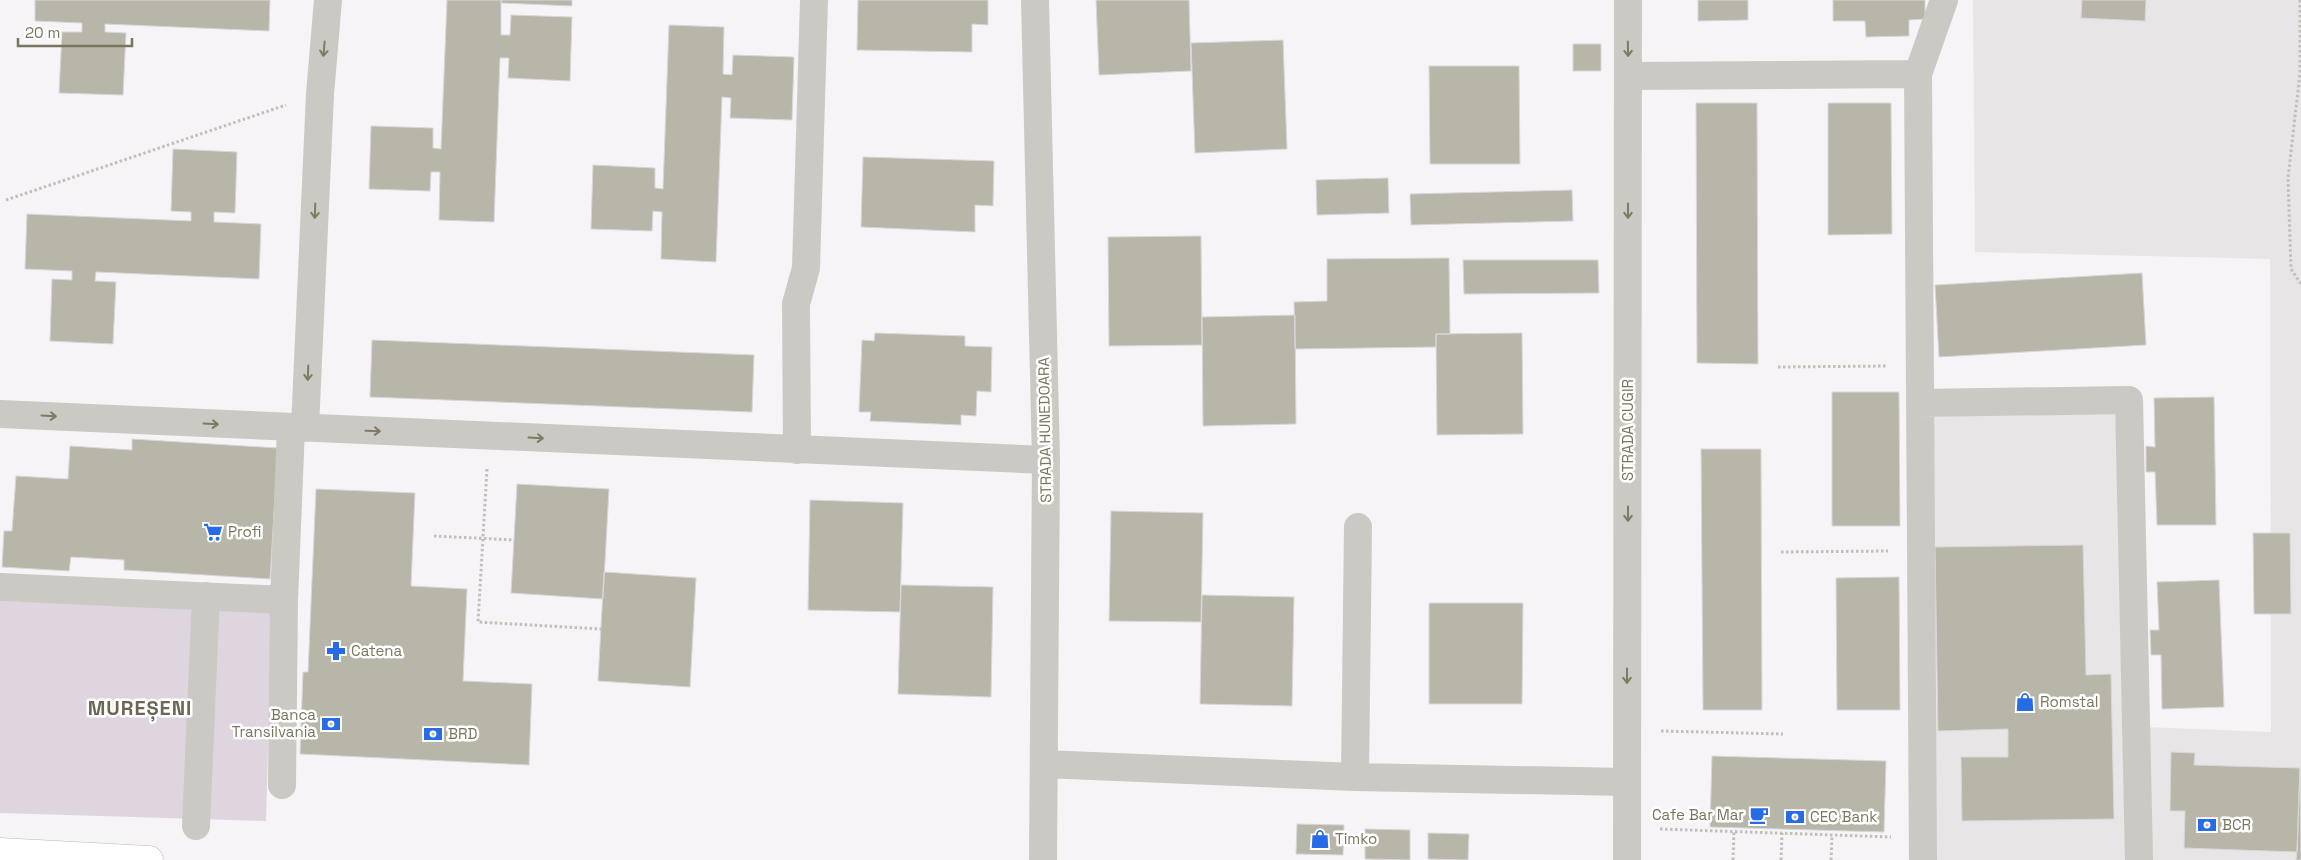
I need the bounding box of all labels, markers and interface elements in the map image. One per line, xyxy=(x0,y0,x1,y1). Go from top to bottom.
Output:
scale bar xyxy=(18,15,131,47)
text: 20 m xyxy=(25,23,60,42)
one-way arrow xyxy=(319,40,329,56)
one-way arrow xyxy=(1624,40,1633,56)
one-way arrow xyxy=(310,202,319,218)
one-way arrow xyxy=(1624,203,1633,219)
street label: STRADA HUNEDOARA xyxy=(1034,356,1055,503)
one-way arrow xyxy=(303,365,312,381)
street label: STRADA CUGIR xyxy=(1618,379,1637,481)
one-way arrow xyxy=(40,412,56,421)
one-way arrow xyxy=(203,419,219,428)
one-way arrow xyxy=(365,427,381,436)
one-way arrow xyxy=(527,434,543,443)
one-way arrow xyxy=(1623,505,1633,521)
supermarket icon: Profi xyxy=(202,521,224,543)
place label: Profi xyxy=(228,522,261,541)
pharmacy icon: Catena xyxy=(325,640,347,662)
place label: Catena xyxy=(351,641,402,660)
one-way arrow xyxy=(1622,668,1632,684)
shop icon: Romstal xyxy=(2014,691,2036,713)
place label: Romstal xyxy=(2040,692,2099,711)
district label: MUREȘENI xyxy=(88,695,192,722)
place label: Banca Transilvania xyxy=(232,705,316,741)
bank icon: Banca Transilvania xyxy=(320,713,342,735)
bank icon: BRD xyxy=(422,723,444,745)
place label: BRD xyxy=(448,724,477,743)
cafe icon: Cafe Bar Mar xyxy=(1748,804,1770,826)
place label: Cafe Bar Mar xyxy=(1652,805,1744,824)
bank icon: CEC Bank xyxy=(1784,806,1806,828)
place label: CEC Bank xyxy=(1810,807,1877,826)
bank icon: BCR xyxy=(2196,814,2218,836)
place label: BCR xyxy=(2222,815,2251,834)
shop icon: Timko xyxy=(1309,828,1331,850)
place label: Timko xyxy=(1335,829,1377,848)

